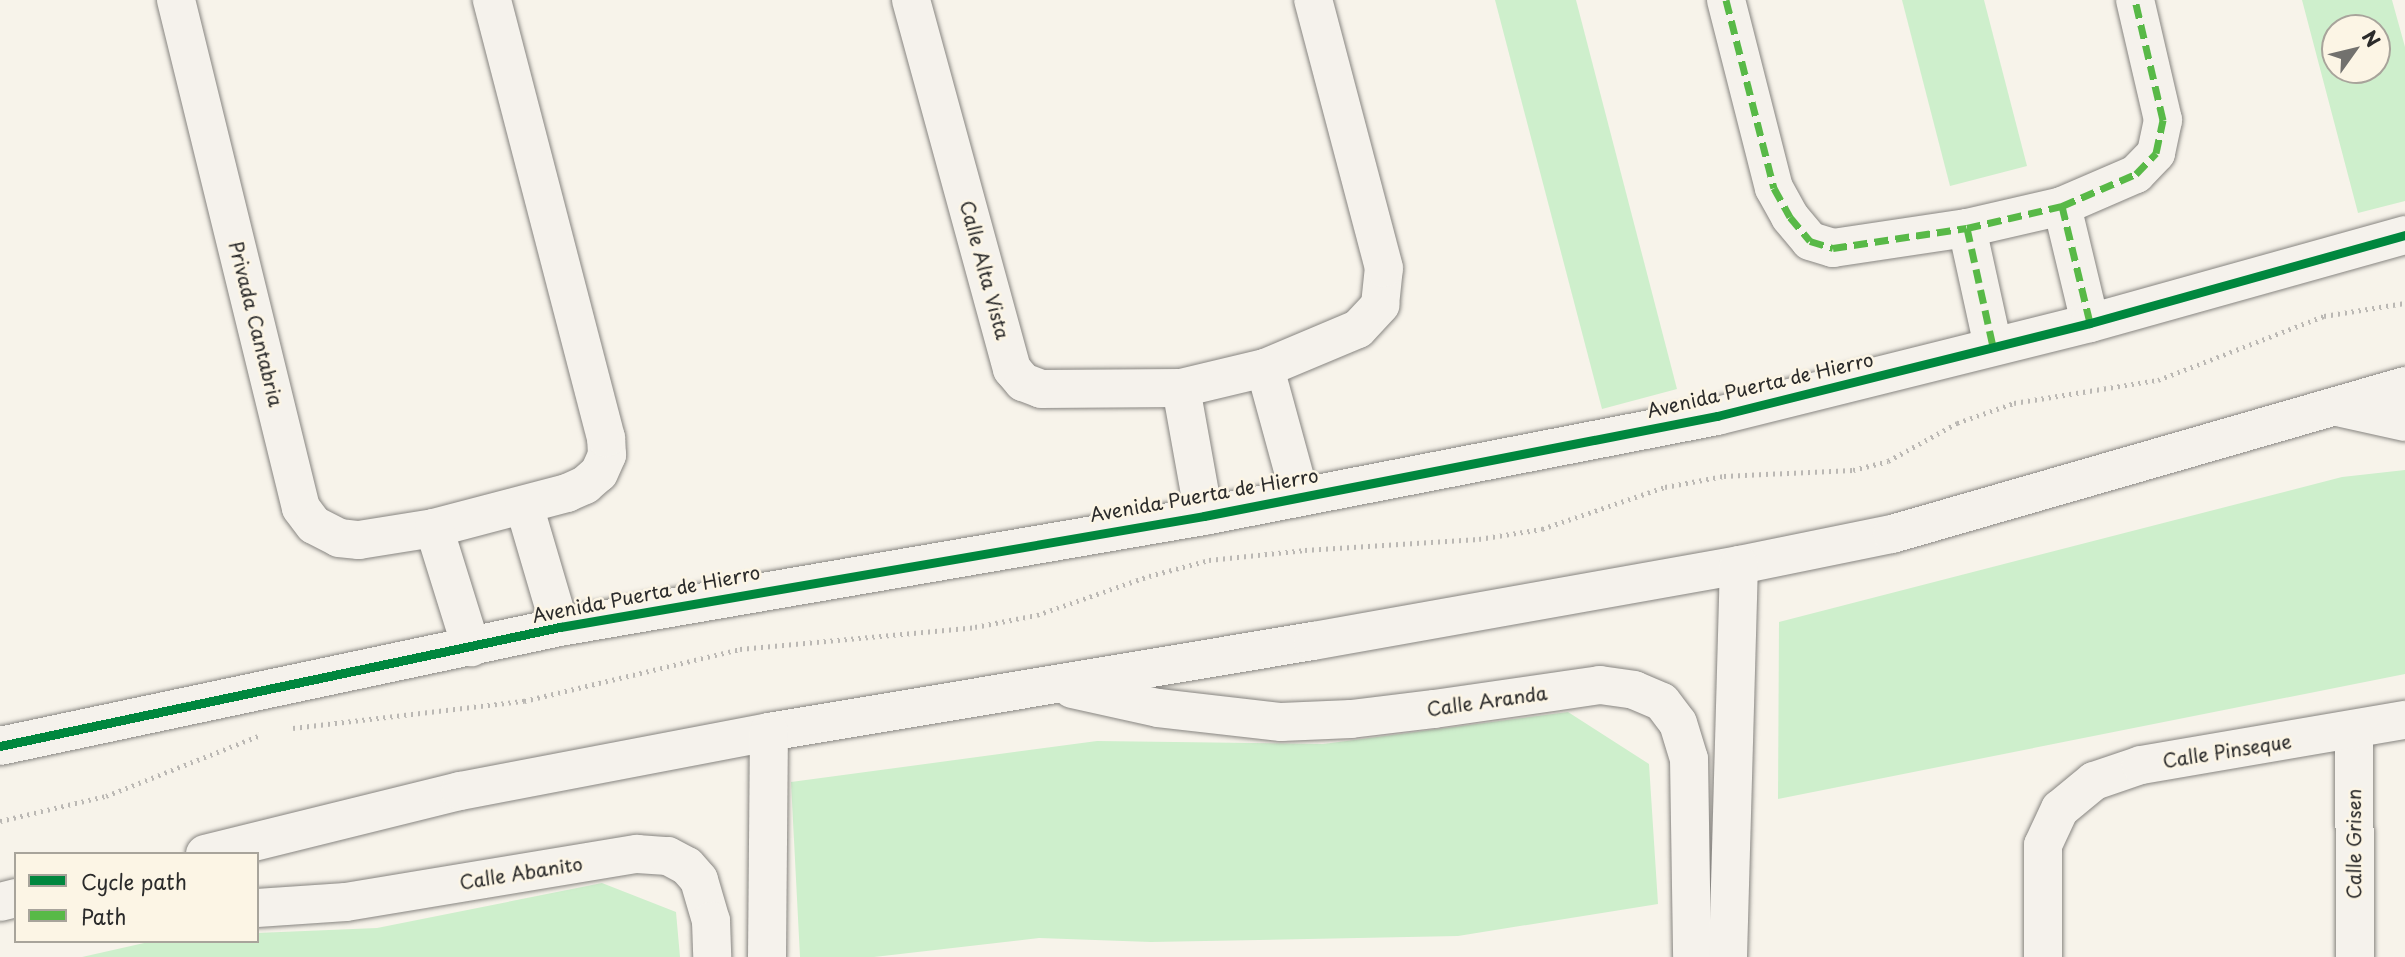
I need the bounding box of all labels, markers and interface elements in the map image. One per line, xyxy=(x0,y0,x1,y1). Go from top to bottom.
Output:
north arrow xyxy=(2321,14,2391,84)
text: N xyxy=(2356,24,2388,52)
street label: Calle Alta Vista xyxy=(955,197,1015,343)
street label: Privada Cantabria xyxy=(225,239,287,409)
street label: Avenida Puerta de Hierro xyxy=(1644,348,1876,422)
street label: Avenida Puerta de Hierro xyxy=(1087,464,1321,526)
street label: Avenida Puerta de Hierro xyxy=(530,561,762,627)
street label: Calle Aranda xyxy=(1425,681,1549,721)
street label: Calle Pinseque xyxy=(2161,729,2293,773)
street label: Calle Grisen xyxy=(2343,788,2365,900)
legend xyxy=(14,852,259,943)
street label: Calle Abanito xyxy=(458,852,584,894)
text: Cycle path xyxy=(81,865,187,897)
text: Path xyxy=(81,900,126,932)

